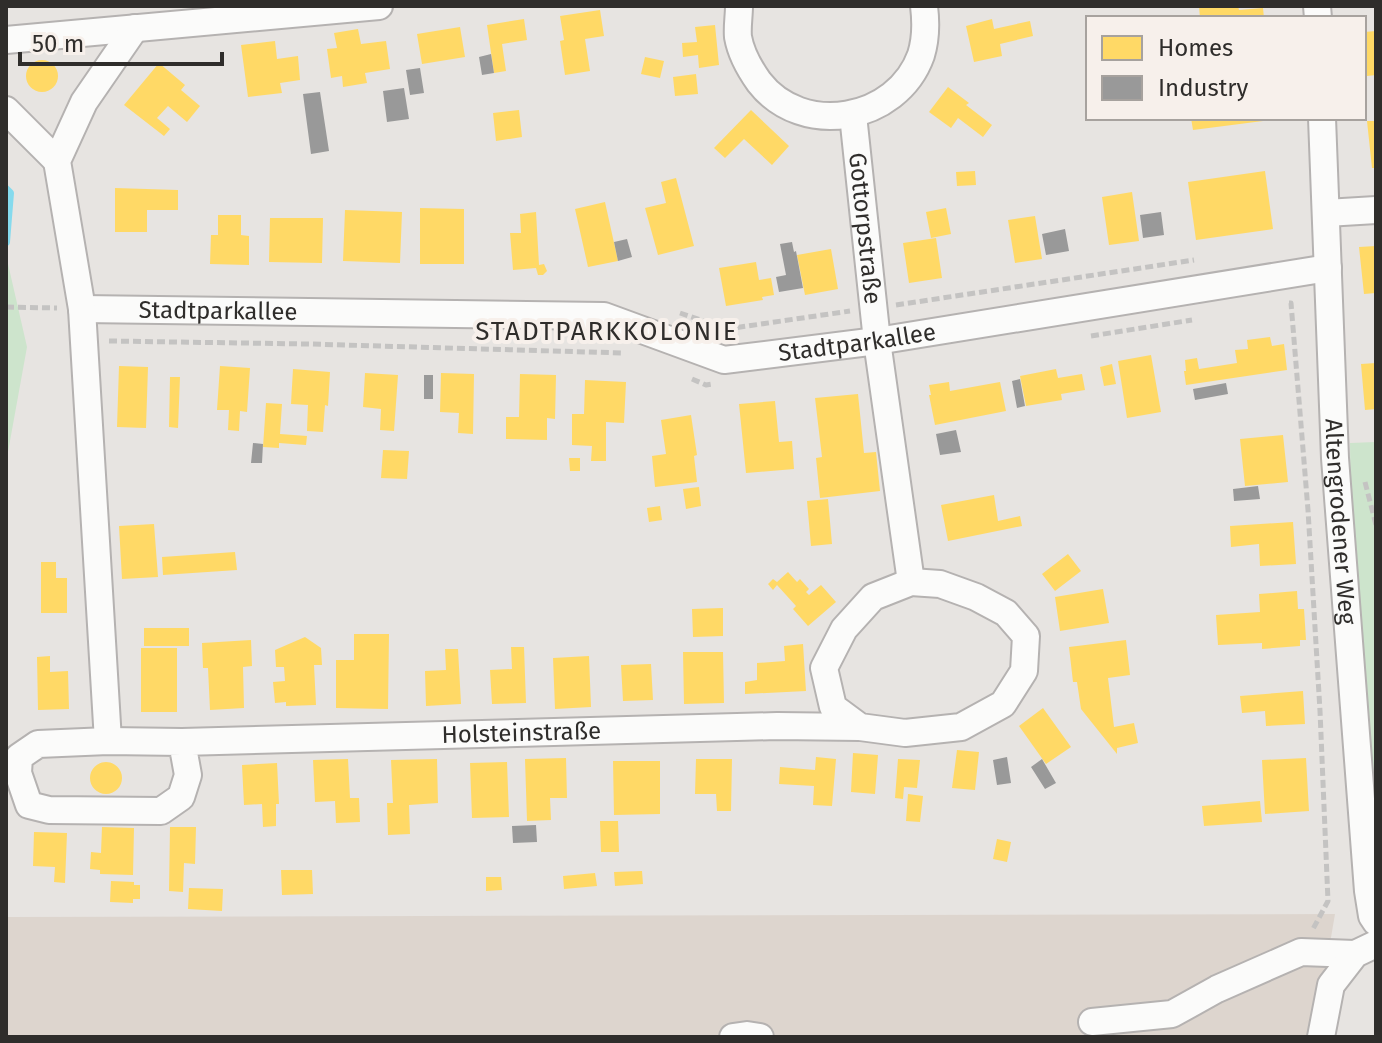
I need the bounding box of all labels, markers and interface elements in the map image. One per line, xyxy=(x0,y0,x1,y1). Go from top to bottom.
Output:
scale bar xyxy=(20,16,222,66)
legend xyxy=(1086,16,1366,120)
text: 50 m xyxy=(32,30,84,58)
text: Homes xyxy=(1158,34,1233,62)
text: Industry xyxy=(1158,74,1249,102)
street label: Gottorpstraße xyxy=(843,151,887,306)
street label: Stadtparkallee xyxy=(138,296,298,326)
district label: STADTPARKKOLONIE xyxy=(475,316,739,347)
street label: Stadtparkallee xyxy=(777,318,938,367)
street label: Altengrodener Weg xyxy=(1319,418,1362,626)
street label: Holsteinstraße xyxy=(441,717,601,749)

